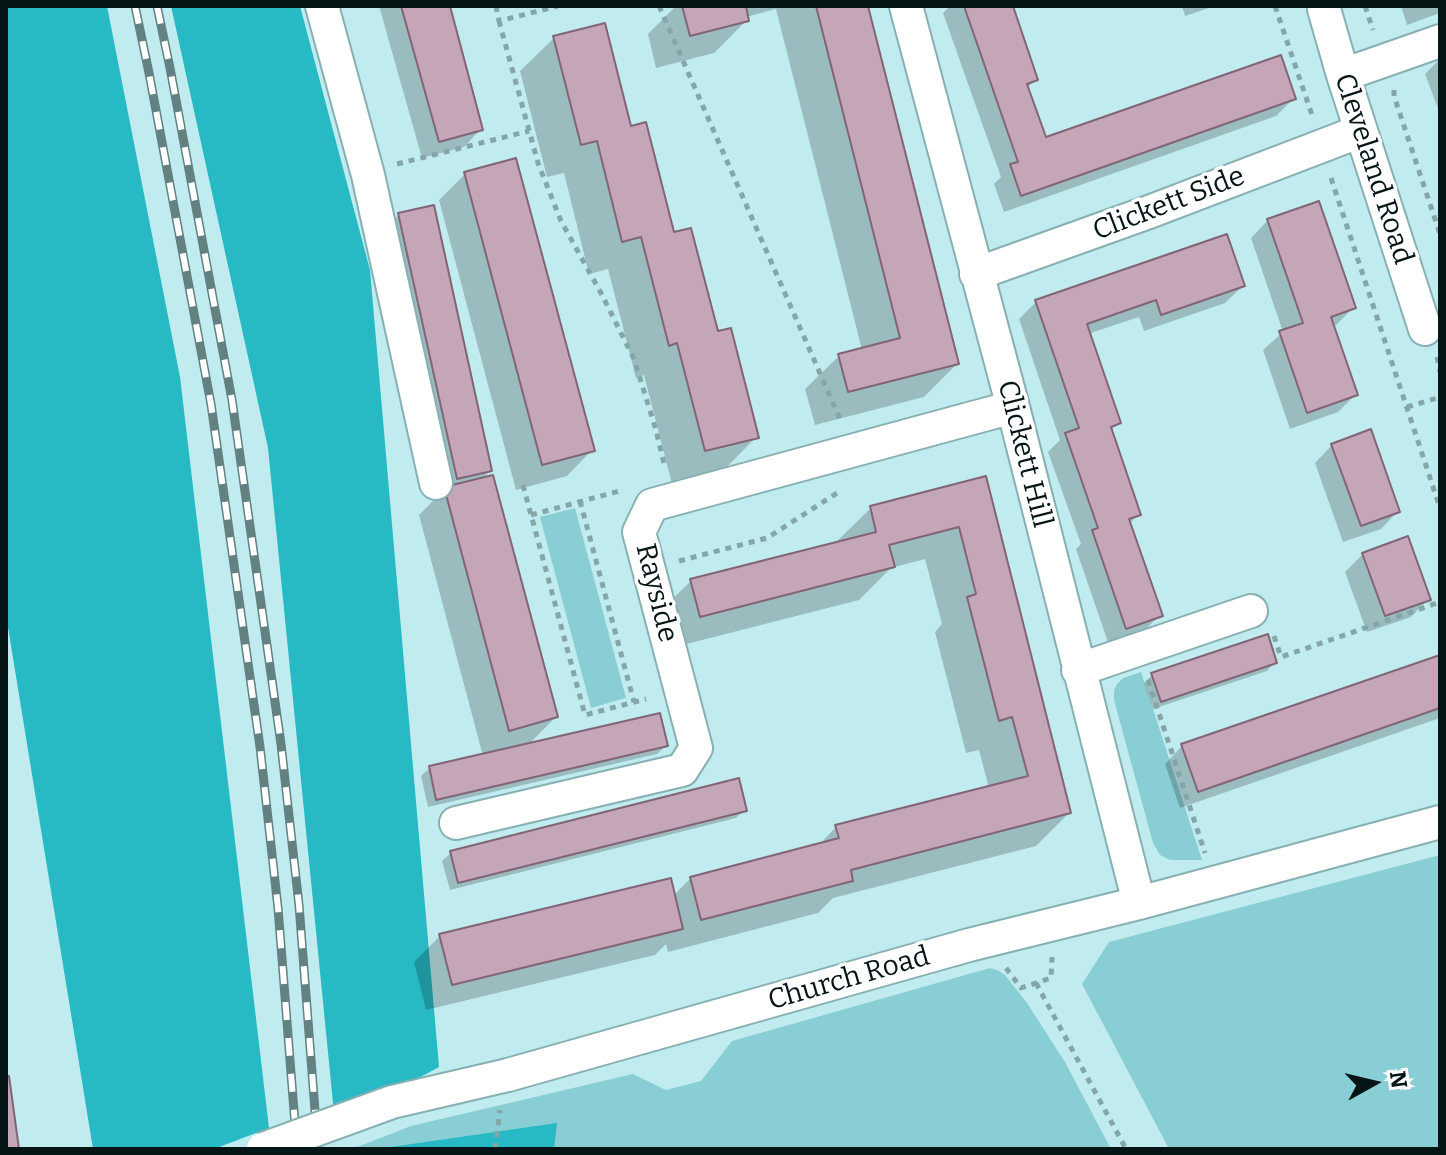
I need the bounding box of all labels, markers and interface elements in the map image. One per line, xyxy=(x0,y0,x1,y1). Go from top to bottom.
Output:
street label: Cleveland Road xyxy=(1326,69,1420,269)
street label: Clickett Side xyxy=(1088,160,1250,248)
street label: Clickett Hill xyxy=(990,377,1058,531)
street label: Rayside xyxy=(628,540,684,646)
street label: Church Road xyxy=(764,940,934,1018)
north arrow xyxy=(1334,1043,1414,1123)
text: N xyxy=(1384,1069,1413,1090)

